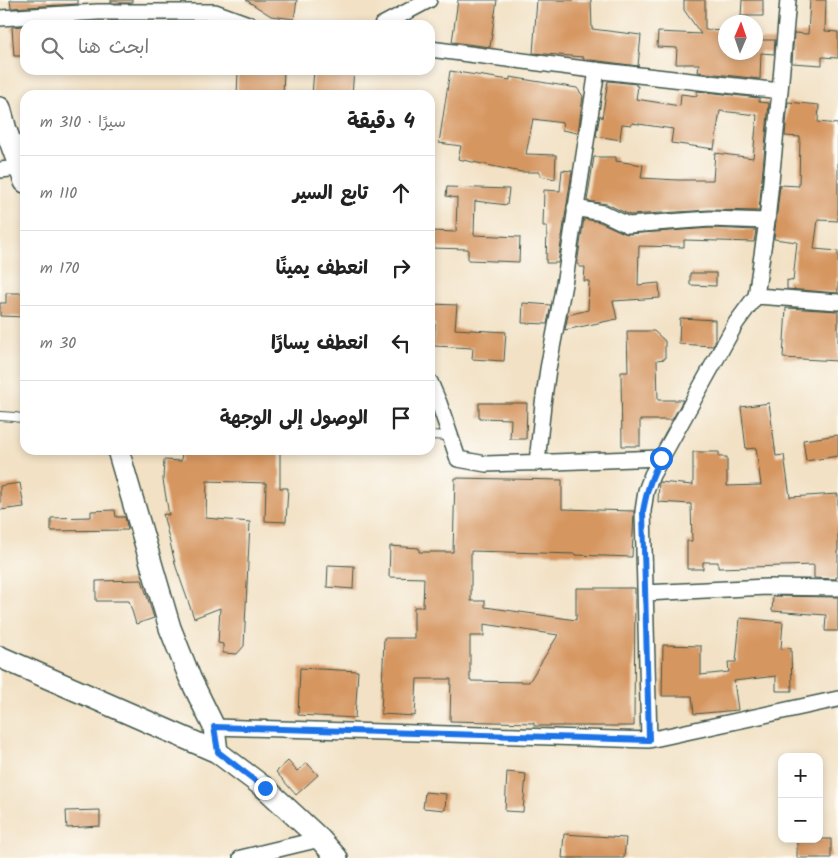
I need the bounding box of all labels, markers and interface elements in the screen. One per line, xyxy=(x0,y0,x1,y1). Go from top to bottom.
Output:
north arrow xyxy=(718,15,763,60)
search box xyxy=(20,20,435,75)
text: ابحث هنا xyxy=(78,33,149,63)
icon: search xyxy=(38,34,66,62)
text: 4 دقيقة xyxy=(347,106,415,139)
text: سيرًا · 310 m xyxy=(40,110,126,135)
text: تابع السير xyxy=(293,179,368,209)
icon: ahead xyxy=(387,179,415,207)
text: 110 m xyxy=(40,181,77,206)
text: انعطف يمينًا xyxy=(276,254,368,284)
icon: right xyxy=(387,254,415,282)
text: 170 m xyxy=(40,256,80,281)
text: انعطف يسارًا xyxy=(271,329,368,359)
icon: left xyxy=(387,329,415,357)
text: 30 m xyxy=(40,331,76,356)
text: الوصول إلى الوجهة xyxy=(220,404,368,434)
icon: arrive xyxy=(387,404,415,432)
route start xyxy=(650,447,673,470)
map controls xyxy=(778,753,823,843)
button: + xyxy=(778,753,823,798)
route end xyxy=(254,777,277,800)
button: − xyxy=(778,798,823,843)

